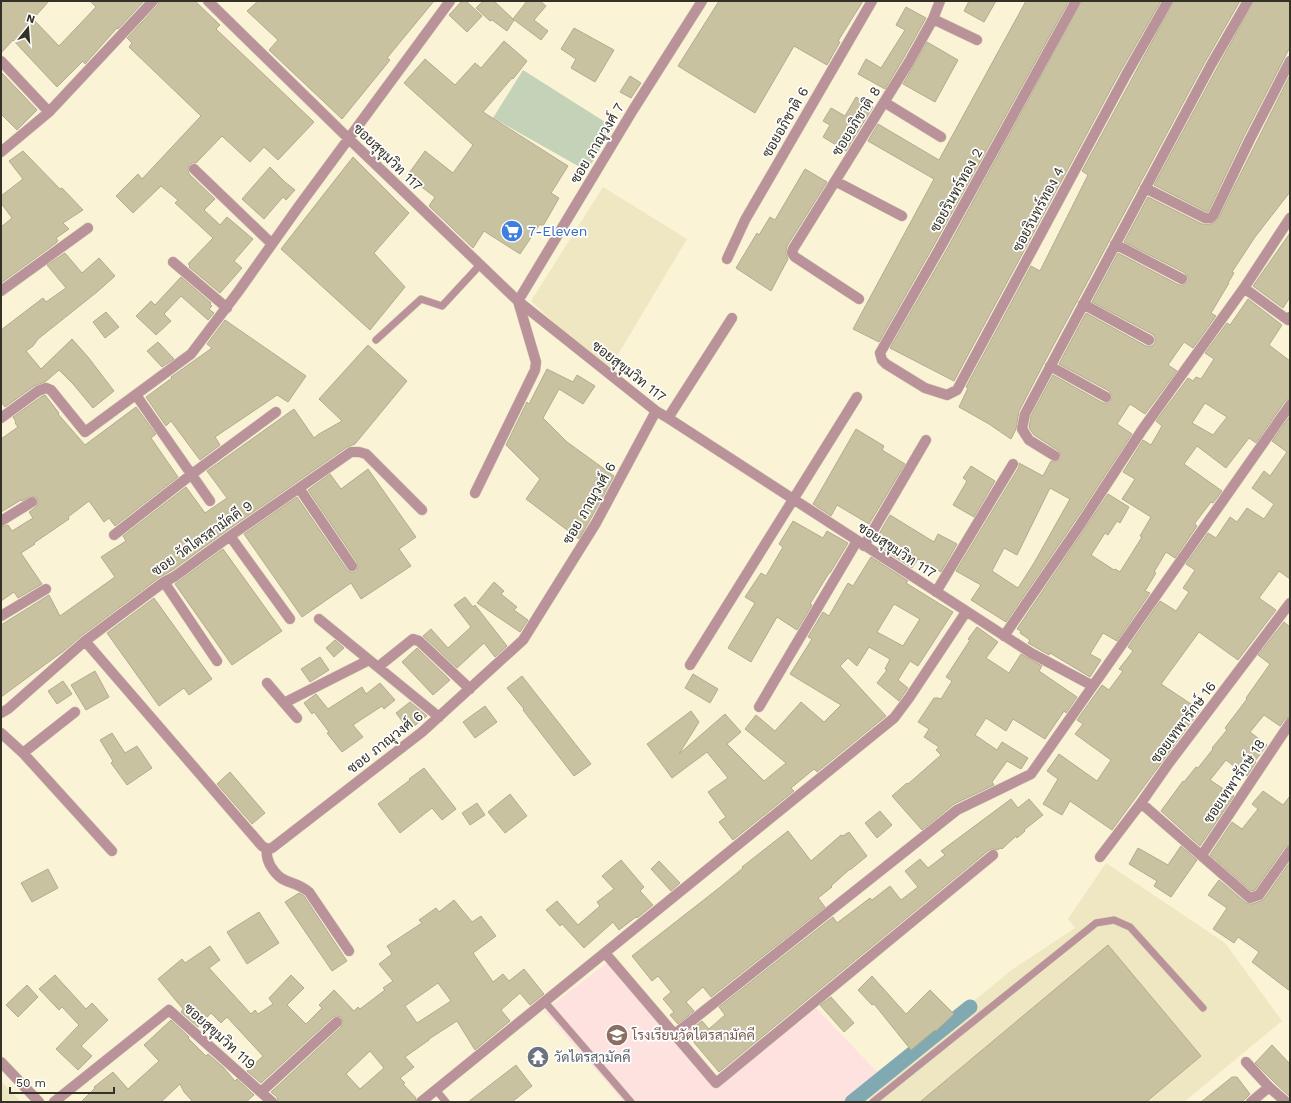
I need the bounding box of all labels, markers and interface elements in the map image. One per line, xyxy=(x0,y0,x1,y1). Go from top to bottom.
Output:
north arrow xyxy=(8,8,48,48)
text: N xyxy=(25,12,37,26)
street label: ซอยอภิชาติ 8 xyxy=(828,83,884,159)
street label: ซอยอภิชาติ 6 xyxy=(758,84,812,160)
street label: ซอย ภาณุวงศ์ 7 xyxy=(566,99,629,187)
street label: ซอยสุขุมวิท 117 xyxy=(349,120,426,195)
street label: ซอยรินทร์ทอง 2 xyxy=(926,145,986,235)
street label: ซอยรินทร์ทอง 4 xyxy=(1008,163,1067,254)
supermarket icon: 7-Eleven xyxy=(499,218,525,244)
place label: 7-Eleven xyxy=(528,223,587,239)
street label: ซอยสุขุมวิท 117 xyxy=(588,337,669,407)
street label: ซอย ภาณุวงศ์ 6 xyxy=(558,459,621,548)
street label: ซอย วัดไตรสามัคคี 9 xyxy=(148,496,256,579)
street label: ซอยสุขุมวิท 117 xyxy=(854,519,939,583)
street label: ซอยเทพารักษ์ 16 xyxy=(1146,677,1219,766)
street label: ซอย ภาณุวงศ์ 6 xyxy=(343,707,427,778)
street label: ซอยเทพารักษ์ 18 xyxy=(1199,735,1268,826)
street label: ซอยสุขุมวิท 119 xyxy=(180,1000,259,1074)
school or university icon: โรงเรียนวัดไตรสามัคคี xyxy=(604,1022,630,1048)
place label: โรงเรียนวัดไตรสามัคคี xyxy=(631,1026,755,1043)
temple icon: วัดไตรสามัคคี xyxy=(525,1044,551,1070)
place label: วัดไตรสามัคคี xyxy=(554,1048,631,1065)
scale bar xyxy=(10,1069,114,1095)
text: 50 m xyxy=(16,1076,46,1090)

